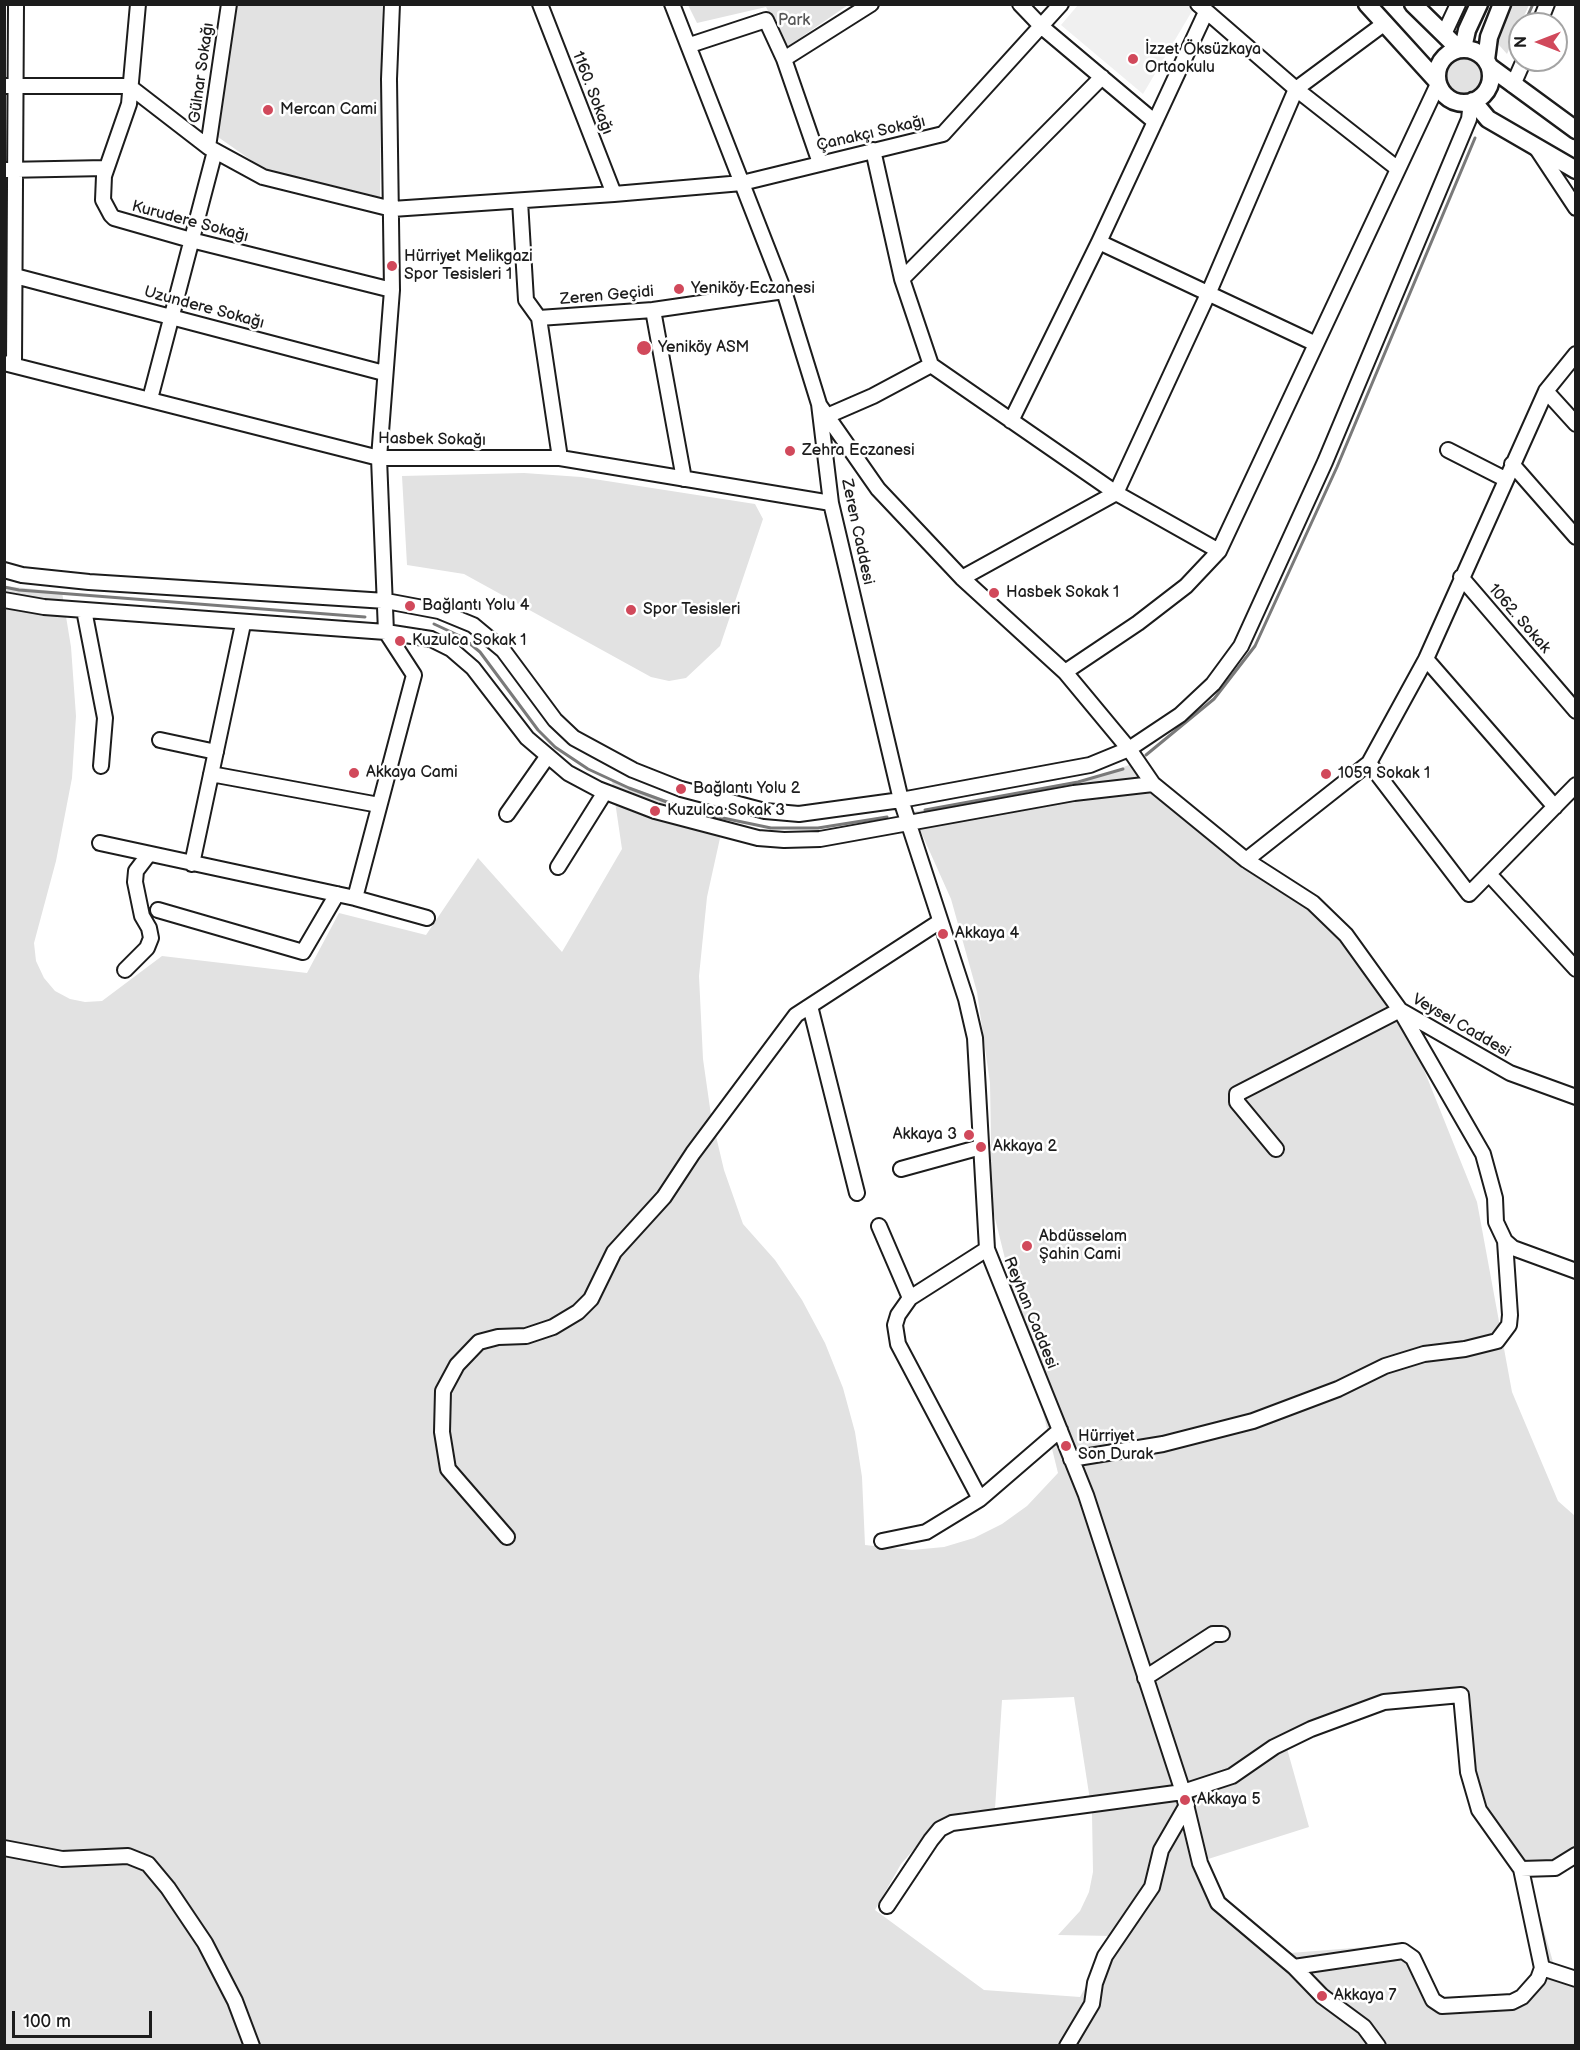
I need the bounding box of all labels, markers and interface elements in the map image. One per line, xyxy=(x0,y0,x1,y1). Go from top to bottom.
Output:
park label: Park xyxy=(778,11,810,31)
north arrow xyxy=(1508,12,1568,72)
street label: Gülnar Sokağı xyxy=(185,22,219,124)
text: N xyxy=(1512,36,1531,48)
place label: İzzet Öksüzkaya Ortaokulu xyxy=(1145,40,1261,78)
street label: 1160. Sokağı xyxy=(567,49,617,137)
marker: İzzet Öksüzkaya Ortaokulu xyxy=(1126,52,1140,66)
place label: Mercan Cami xyxy=(280,100,377,120)
marker: Mercan Cami xyxy=(261,103,275,117)
street label: Çanakçı Sokağı xyxy=(815,112,927,156)
street label: Kurudere Sokağı xyxy=(130,197,250,247)
place label: Hürriyet Melikgazi Spor Tesisleri 1 xyxy=(404,247,533,285)
marker: Hürriyet Melikgazi Spor Tesisleri 1 xyxy=(385,259,399,273)
place label: Yeniköy Eczanesi xyxy=(691,279,815,299)
street label: Zeren Geçidi xyxy=(559,282,655,310)
marker: Yeniköy Eczanesi xyxy=(672,282,686,296)
street label: Uzundere Sokağı xyxy=(142,283,266,333)
place label: Yeniköy ASM xyxy=(658,338,749,358)
marker: Yeniköy ASM xyxy=(635,339,653,357)
street label: Hasbek Sokağı xyxy=(378,429,486,451)
place label: Zehra Eczanesi xyxy=(802,441,915,461)
marker: Zehra Eczanesi xyxy=(783,444,797,458)
street label: Zeren Caddesi xyxy=(836,477,878,587)
street label: 1062. Sokak xyxy=(1484,580,1554,658)
place label: Hasbek Sokak 1 xyxy=(1006,583,1119,603)
marker: Hasbek Sokak 1 xyxy=(987,586,1001,600)
place label: Bağlantı Yolu 4 xyxy=(422,596,529,616)
marker: Bağlantı Yolu 4 xyxy=(403,599,417,613)
place label: Spor Tesisleri xyxy=(643,600,741,620)
marker: Spor Tesisleri xyxy=(624,603,638,617)
place label: Kuzulca Sokak 1 xyxy=(412,631,527,651)
marker: Kuzulca Sokak 1 xyxy=(393,634,407,648)
place label: Akkaya Cami xyxy=(366,763,458,783)
place label: 1059 Sokak 1 xyxy=(1338,764,1430,784)
marker: Akkaya Cami xyxy=(347,766,361,780)
marker: 1059 Sokak 1 xyxy=(1319,767,1333,781)
place label: Bağlantı Yolu 2 xyxy=(693,779,800,799)
marker: Bağlantı Yolu 2 xyxy=(674,782,688,796)
place label: Kuzulca Sokak 3 xyxy=(667,801,785,821)
marker: Kuzulca Sokak 3 xyxy=(648,804,662,818)
place label: Akkaya 4 xyxy=(955,924,1019,944)
marker: Akkaya 4 xyxy=(936,927,950,941)
street label: Veysel Caddesi xyxy=(1408,990,1514,1062)
place label: Akkaya 3 xyxy=(893,1125,957,1145)
marker: Akkaya 3 xyxy=(962,1128,976,1142)
place label: Akkaya 2 xyxy=(993,1137,1057,1157)
marker: Akkaya 2 xyxy=(974,1140,988,1154)
place label: Abdüsselam Şahin Cami xyxy=(1039,1227,1127,1265)
marker: Abdüsselam Şahin Cami xyxy=(1020,1239,1034,1253)
street label: Reyhan Caddesi xyxy=(999,1254,1061,1372)
place label: Hürriyet Son Durak xyxy=(1078,1427,1153,1465)
marker: Hürriyet Son Durak xyxy=(1059,1439,1073,1453)
place label: Akkaya 5 xyxy=(1197,1790,1261,1810)
marker: Akkaya 5 xyxy=(1178,1793,1192,1807)
place label: Akkaya 7 xyxy=(1334,1986,1396,2006)
marker: Akkaya 7 xyxy=(1315,1989,1329,2003)
scale bar xyxy=(15,1999,154,2037)
text: 100 m xyxy=(23,2011,71,2032)

